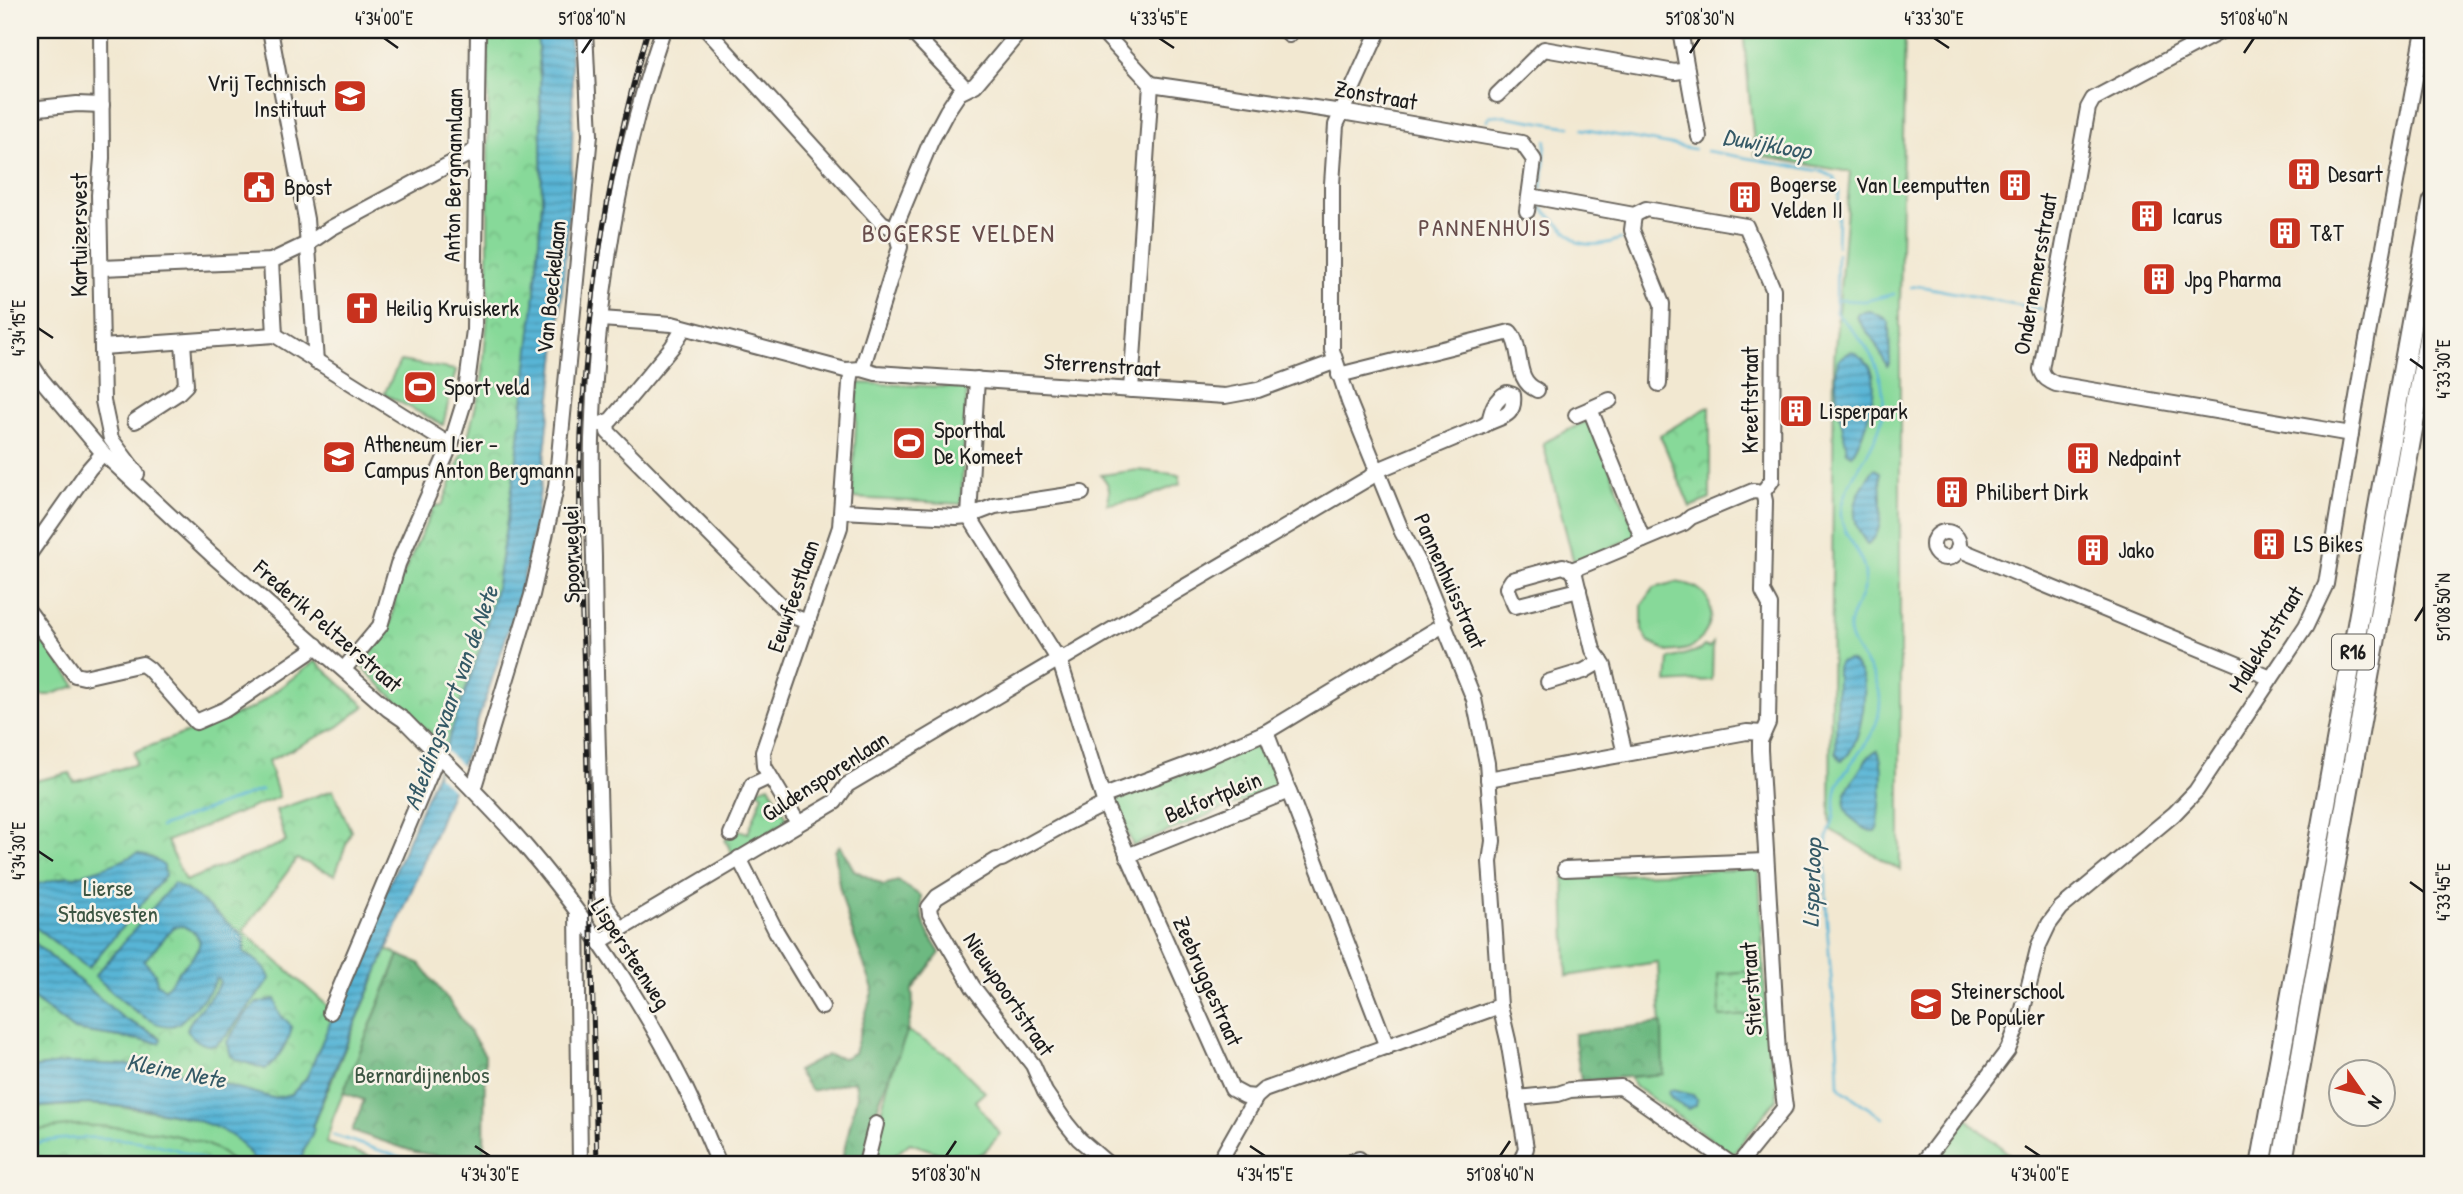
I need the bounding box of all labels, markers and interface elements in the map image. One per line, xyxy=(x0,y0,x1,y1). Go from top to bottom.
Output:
text: 4°34'00"E xyxy=(355,6,413,31)
text: 51°08'10"N xyxy=(559,6,625,31)
text: 4°33'45"E xyxy=(1130,6,1188,31)
text: 51°08'30"N xyxy=(1666,6,1734,31)
text: 4°33'30"E xyxy=(1904,6,1964,31)
text: 51°08'40"N xyxy=(2221,6,2287,31)
place label: Vrij Technisch Instituut xyxy=(207,67,327,124)
street label: Zonstraat xyxy=(1333,72,1421,117)
school or university icon: Vrij Technisch Instituut xyxy=(331,77,369,115)
street label: Anton Bergmannlaan xyxy=(435,88,470,262)
water label: Duwijkloop xyxy=(1720,120,1816,168)
building icon: Desart xyxy=(2285,155,2323,193)
place label: Desart xyxy=(2328,158,2384,189)
building icon: Van Leemputten xyxy=(1996,166,2034,204)
public building icon: Bpost xyxy=(240,168,278,206)
place label: Bogerse Velden II xyxy=(1770,168,1843,225)
place label: Van Leemputten xyxy=(1855,169,1990,200)
place label: Bpost xyxy=(284,171,333,202)
street label: Kartuizersvest xyxy=(63,172,94,297)
building icon: Bogerse Velden II xyxy=(1726,178,1764,216)
street label: Ondernemersstraat xyxy=(2005,190,2064,357)
building icon: Icarus xyxy=(2128,197,2166,235)
place label: Icarus xyxy=(2172,200,2222,231)
district label: PANNENHUIS xyxy=(1418,211,1552,243)
building icon: T&T xyxy=(2266,214,2304,252)
district label: BOGERSE VELDEN xyxy=(862,215,1056,250)
place label: T&T xyxy=(2310,217,2344,248)
street label: Van Boeckellaan xyxy=(528,219,573,355)
building icon: Jpg Pharma xyxy=(2140,260,2178,298)
place label: Jpg Pharma xyxy=(2184,263,2281,294)
church icon: Heilig Kruiskerk xyxy=(343,289,381,327)
place label: Heilig Kruiskerk xyxy=(386,292,520,323)
text: 4°34'15"E xyxy=(6,300,31,356)
text: 4°33'30"E xyxy=(2431,339,2456,399)
street label: Sterrenstraat xyxy=(1043,345,1162,384)
street label: Kreeftstraat xyxy=(1734,345,1765,453)
sports icon: Sport veld xyxy=(401,368,439,406)
place label: Sport veld xyxy=(444,371,529,402)
building icon: Lisperpark xyxy=(1777,392,1815,430)
place label: Lisperpark xyxy=(1820,395,1908,426)
place label: Sporthal De Komeet xyxy=(934,414,1024,471)
sports icon: Sporthal De Komeet xyxy=(890,424,928,462)
place label: Atheneum Lier - Campus Anton Bergmann xyxy=(364,428,574,485)
school or university icon: Atheneum Lier - Campus Anton Bergmann xyxy=(320,438,358,476)
building icon: Nedpaint xyxy=(2064,439,2102,477)
place label: Nedpaint xyxy=(2108,442,2182,473)
building icon: Philibert Dirk xyxy=(1933,473,1971,511)
place label: Philibert Dirk xyxy=(1976,476,2089,507)
street label: Spoorweglei xyxy=(554,505,587,603)
street label: Pannenhuisstraat xyxy=(1407,508,1495,654)
building icon: LS Bikes xyxy=(2250,525,2288,563)
place label: LS Bikes xyxy=(2294,528,2363,559)
building icon: Jako xyxy=(2074,531,2112,569)
place label: Jako xyxy=(2118,534,2154,565)
street label: Eeuwfeestlaan xyxy=(759,535,826,656)
street label: Frederik Peltzerstraat xyxy=(247,552,410,699)
text: 51°08'50"N xyxy=(2431,573,2456,641)
street label: Mallekotstraat xyxy=(2221,579,2311,698)
water label: Afleidingsvaart van de Nete xyxy=(395,580,507,814)
road number: R16 xyxy=(2332,634,2374,670)
street label: Guldensporenlaan xyxy=(755,723,894,828)
street label: Belfortplein xyxy=(1160,763,1266,830)
text: 4°34'30"E xyxy=(6,822,31,880)
water label: Lisperloop xyxy=(1793,836,1830,928)
text: 4°33'45"E xyxy=(2431,863,2456,921)
park label: Lierse Stadsvesten xyxy=(58,872,158,929)
street label: Lispersteenweg xyxy=(584,892,679,1015)
street label: Zeebruggestraat xyxy=(1166,911,1251,1051)
street label: Nieuwpoortstraat xyxy=(957,926,1063,1063)
street label: Stierstraat xyxy=(1732,940,1769,1037)
place label: Steinerschool De Populier xyxy=(1951,975,2065,1032)
school or university icon: Steinerschool De Populier xyxy=(1907,985,1945,1023)
water label: Kleine Nete xyxy=(124,1045,230,1096)
north arrow xyxy=(2326,1058,2396,1128)
park label: Bernardijnenbos xyxy=(354,1059,490,1090)
text: N xyxy=(2362,1091,2390,1114)
text: 4°34'30"E xyxy=(461,1162,519,1187)
text: 51°08'30"N xyxy=(912,1162,980,1187)
text: 4°34'15"E xyxy=(1237,1162,1293,1187)
text: 51°08'40"N xyxy=(1467,1162,1533,1187)
text: 4°34'00"E xyxy=(2011,1162,2069,1187)

